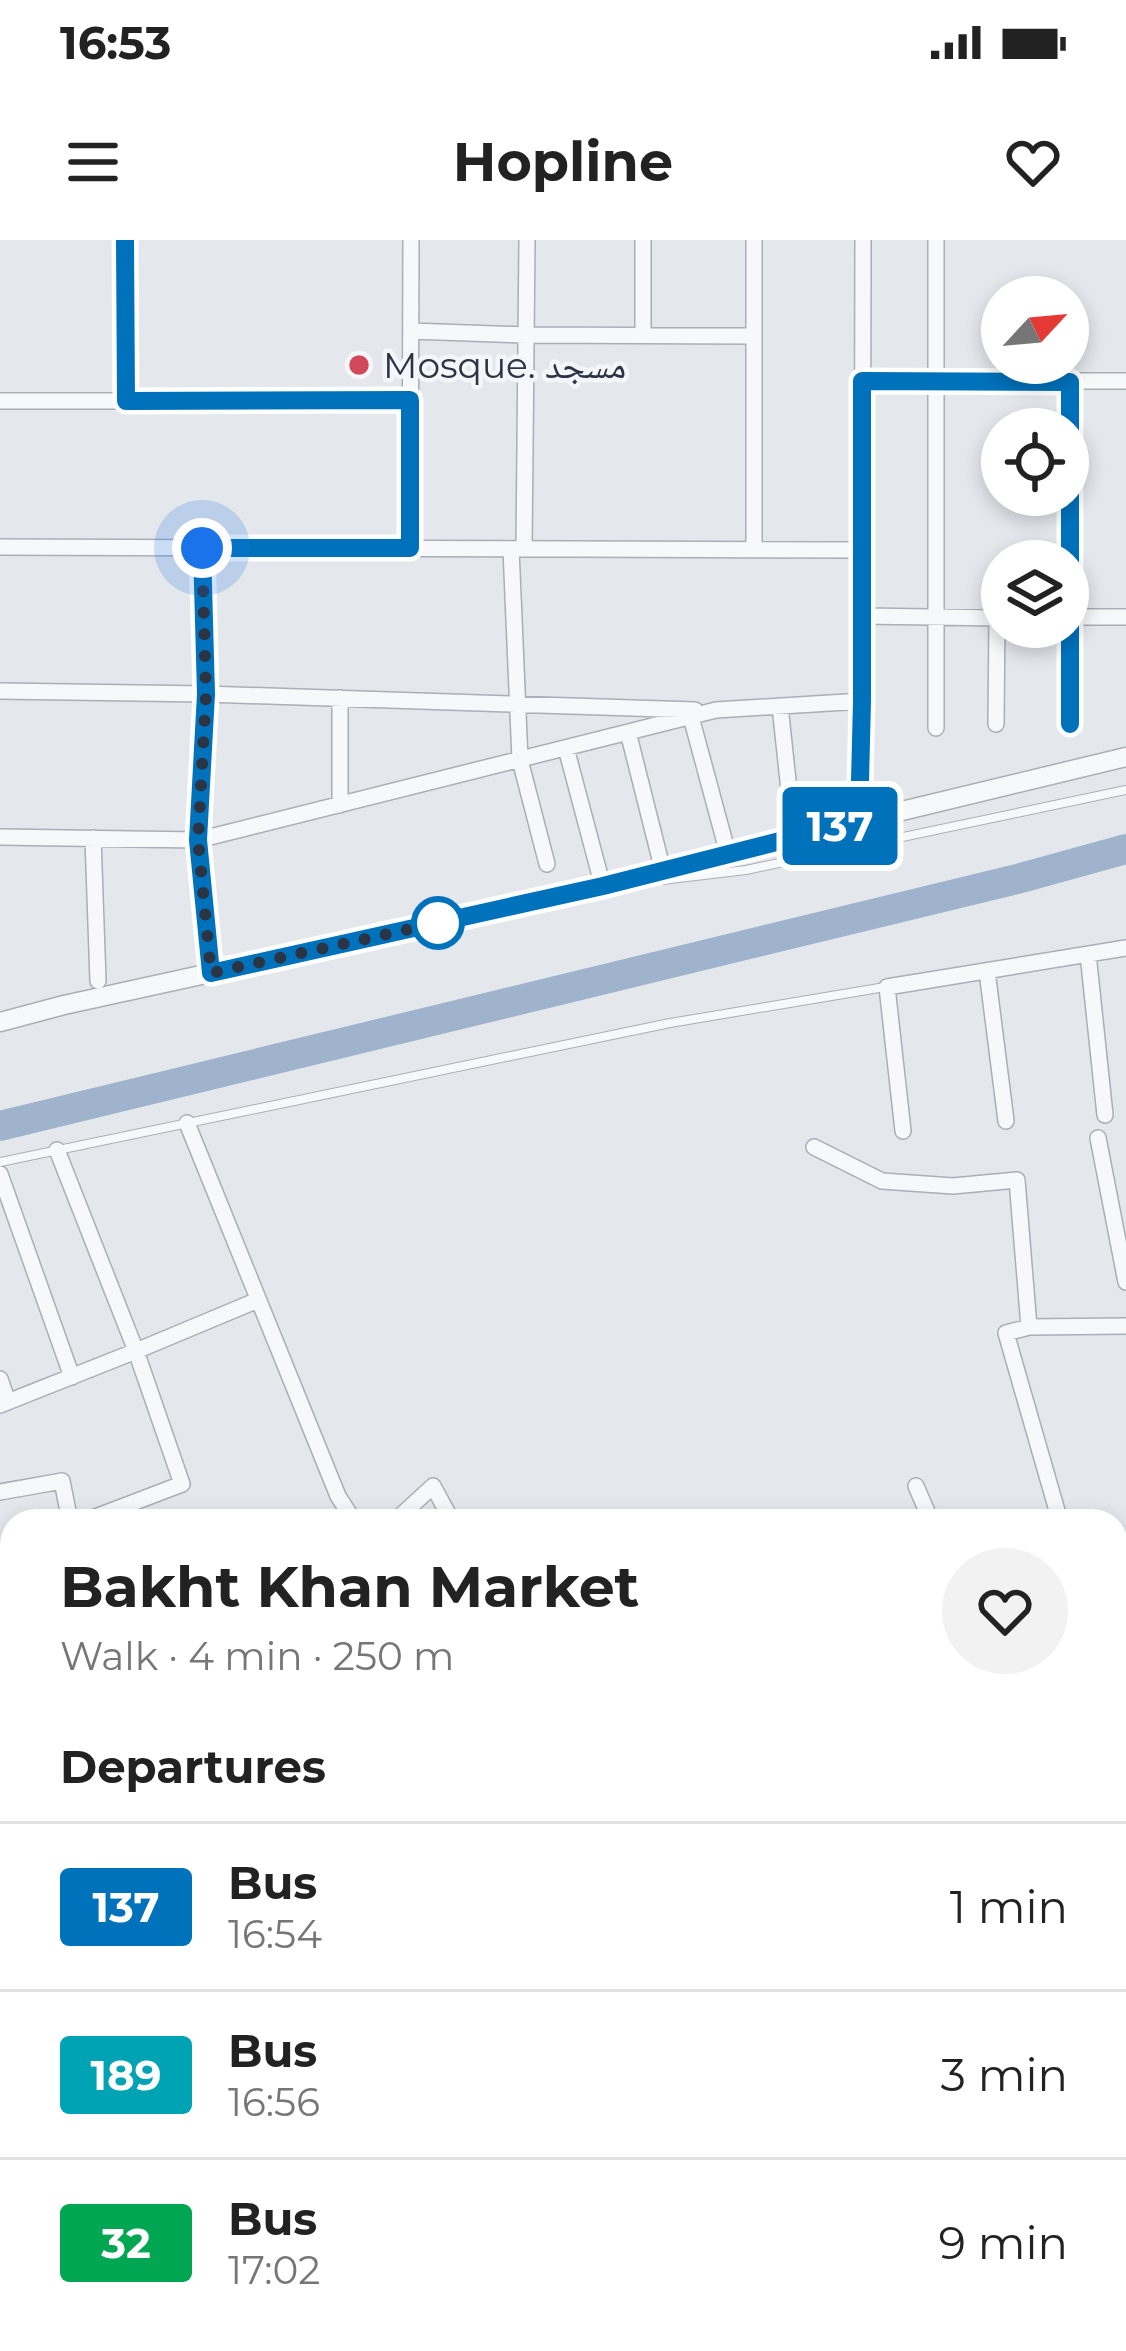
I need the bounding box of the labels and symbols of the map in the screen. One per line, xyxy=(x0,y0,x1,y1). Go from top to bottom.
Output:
north arrow xyxy=(981,276,1089,384)
place label: Mosque. مسجد xyxy=(383,343,626,387)
marker: Mosque. مسجد xyxy=(346,352,372,378)
your location xyxy=(172,518,232,578)
line badge: 137 xyxy=(771,787,909,865)
unlabelled marker xyxy=(413,898,463,948)

